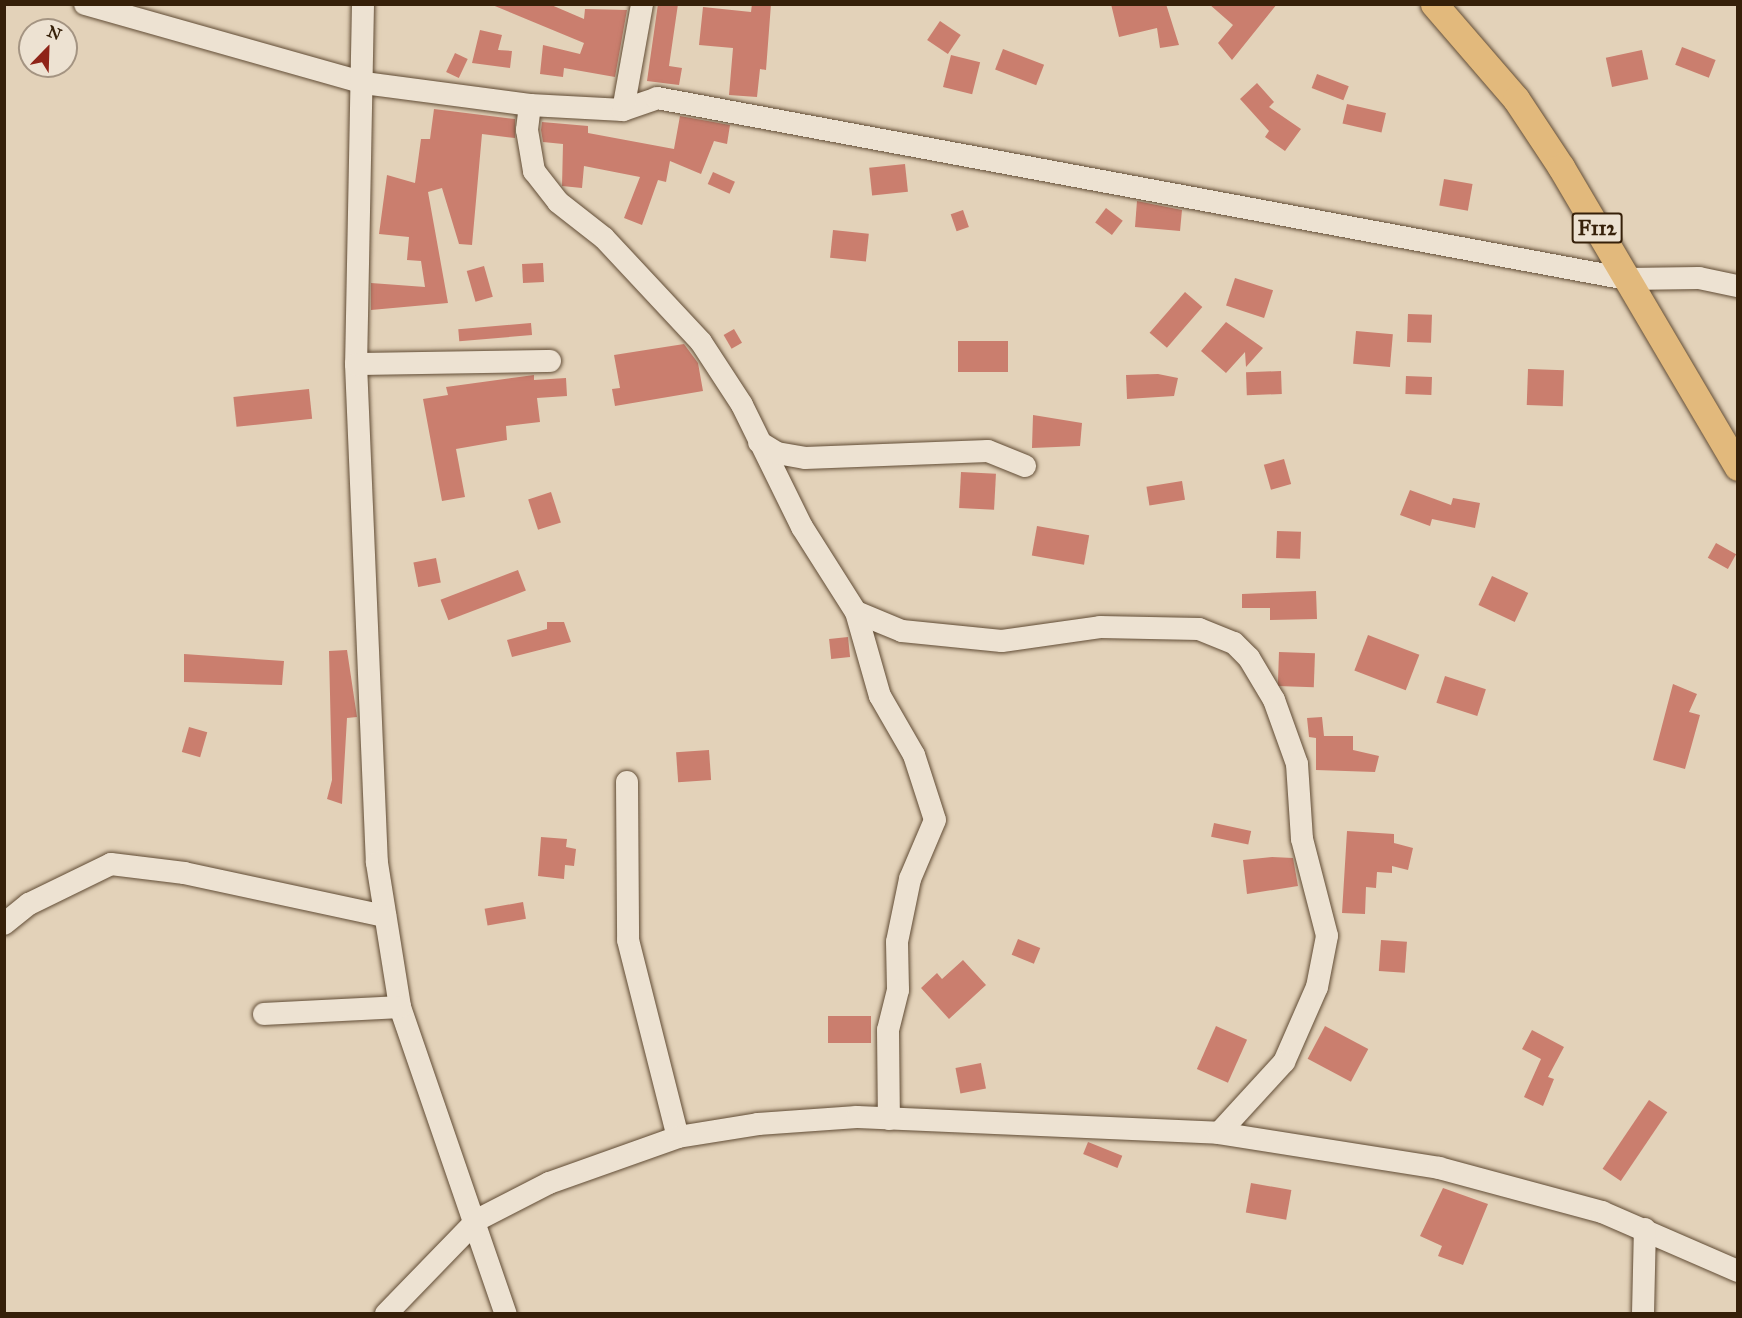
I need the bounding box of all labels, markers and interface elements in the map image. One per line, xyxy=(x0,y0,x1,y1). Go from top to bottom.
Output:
north arrow xyxy=(18,18,78,78)
text: N xyxy=(44,21,64,44)
road number: F112 xyxy=(1572,211,1622,245)

